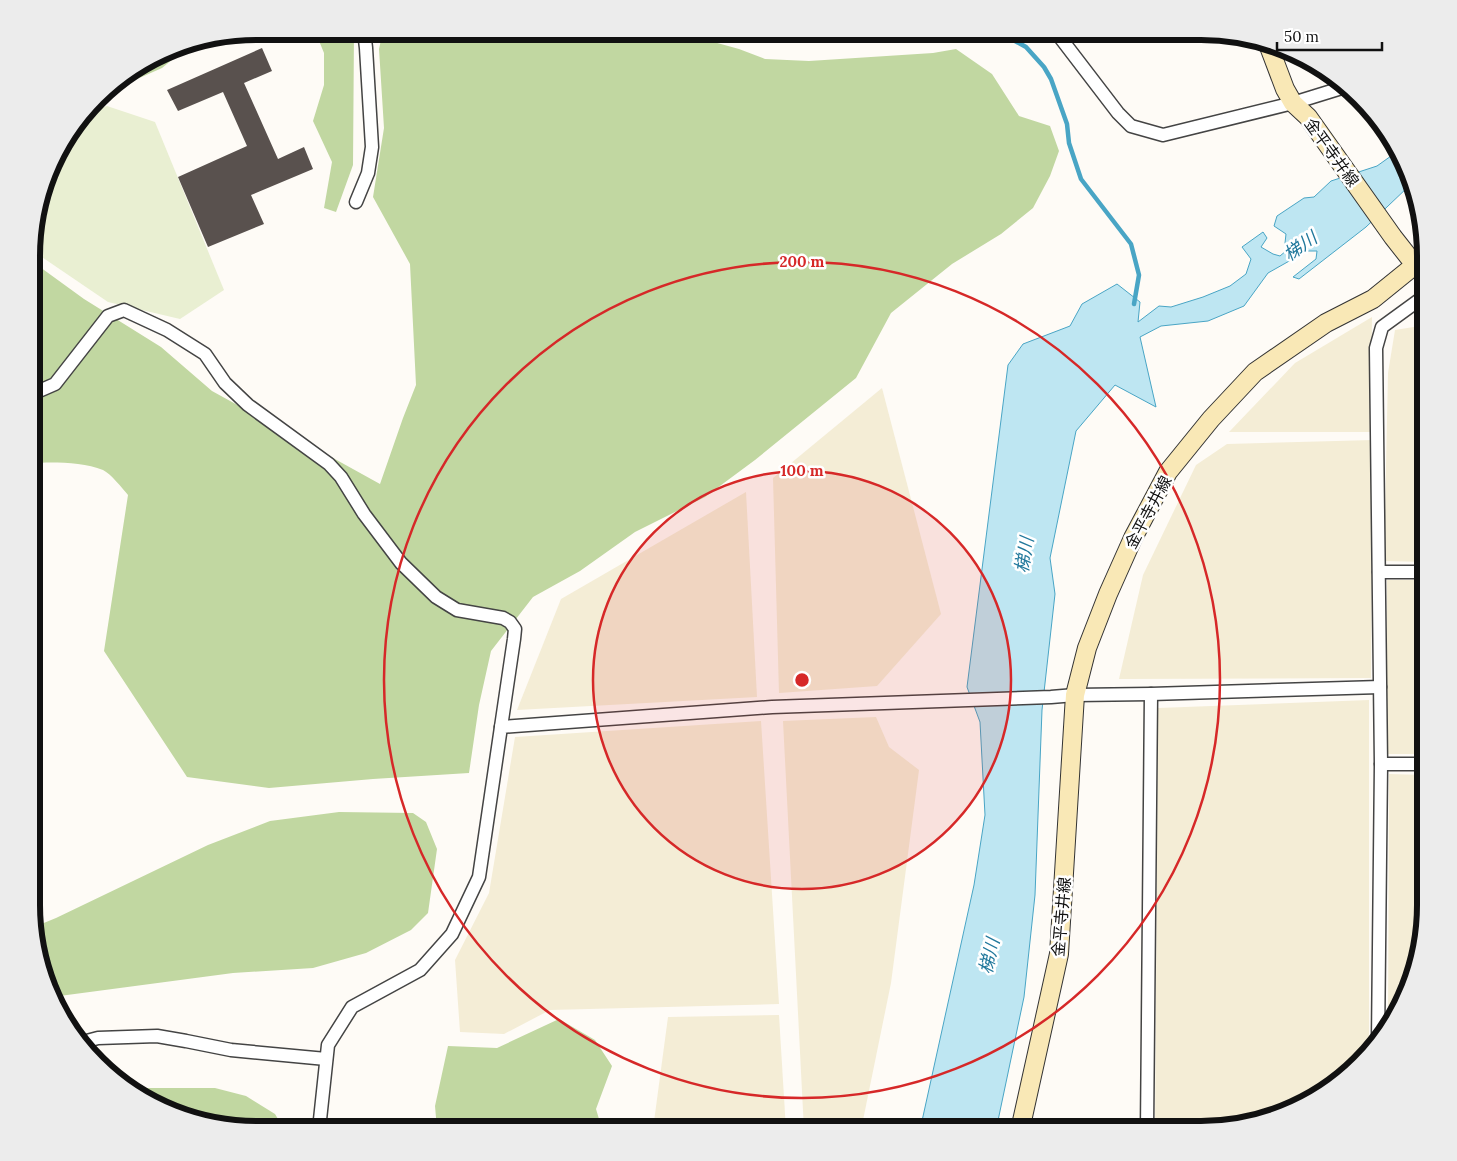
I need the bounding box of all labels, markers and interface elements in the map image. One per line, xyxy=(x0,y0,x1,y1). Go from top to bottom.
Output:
scale bar xyxy=(1277,20,1382,52)
text: 50 m xyxy=(1284,27,1319,46)
street label: 金平寺井線 xyxy=(1300,114,1364,190)
water label: 梯川 xyxy=(1279,225,1323,266)
text: 200 m xyxy=(780,252,825,271)
text: 100 m xyxy=(781,461,824,480)
street label: 金平寺井線 xyxy=(1120,472,1176,552)
water label: 梯川 xyxy=(1010,533,1038,575)
centre of rings xyxy=(793,671,811,689)
street label: 金平寺井線 xyxy=(1048,876,1074,958)
water label: 梯川 xyxy=(974,934,1005,976)

